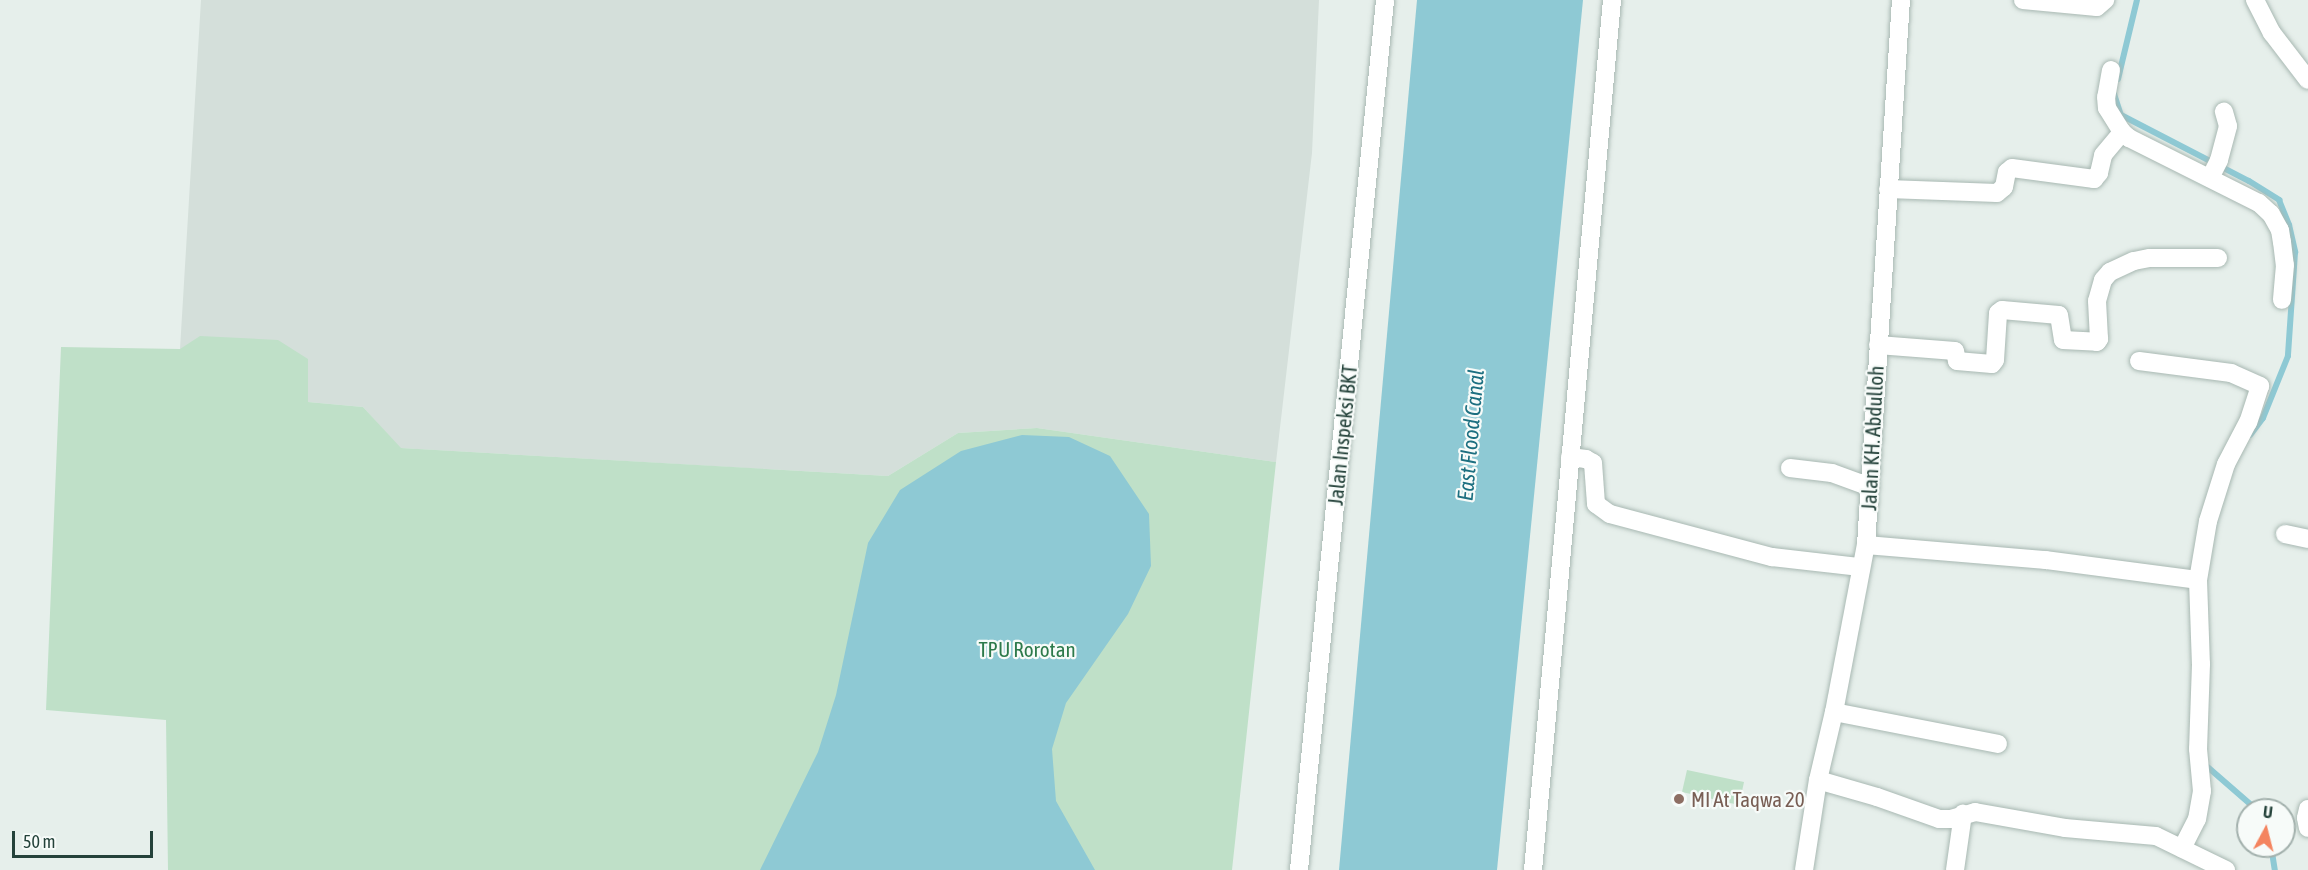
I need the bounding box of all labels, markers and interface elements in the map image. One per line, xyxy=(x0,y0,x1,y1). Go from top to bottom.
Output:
street label: Jalan Inspeksi BKT xyxy=(1322,363,1362,507)
street label: Jalan KH. Abdulloh xyxy=(1856,365,1888,511)
water label: East Flood Canal xyxy=(1452,368,1490,502)
park label: TPU Rorotan xyxy=(978,636,1076,662)
place label: MI At Taqwa 20 xyxy=(1691,786,1805,812)
marker: MI At Taqwa 20 xyxy=(1672,792,1686,806)
north arrow xyxy=(2236,798,2296,858)
text: U xyxy=(2262,803,2274,822)
scale bar xyxy=(15,819,156,857)
text: 50 m xyxy=(23,831,55,852)

